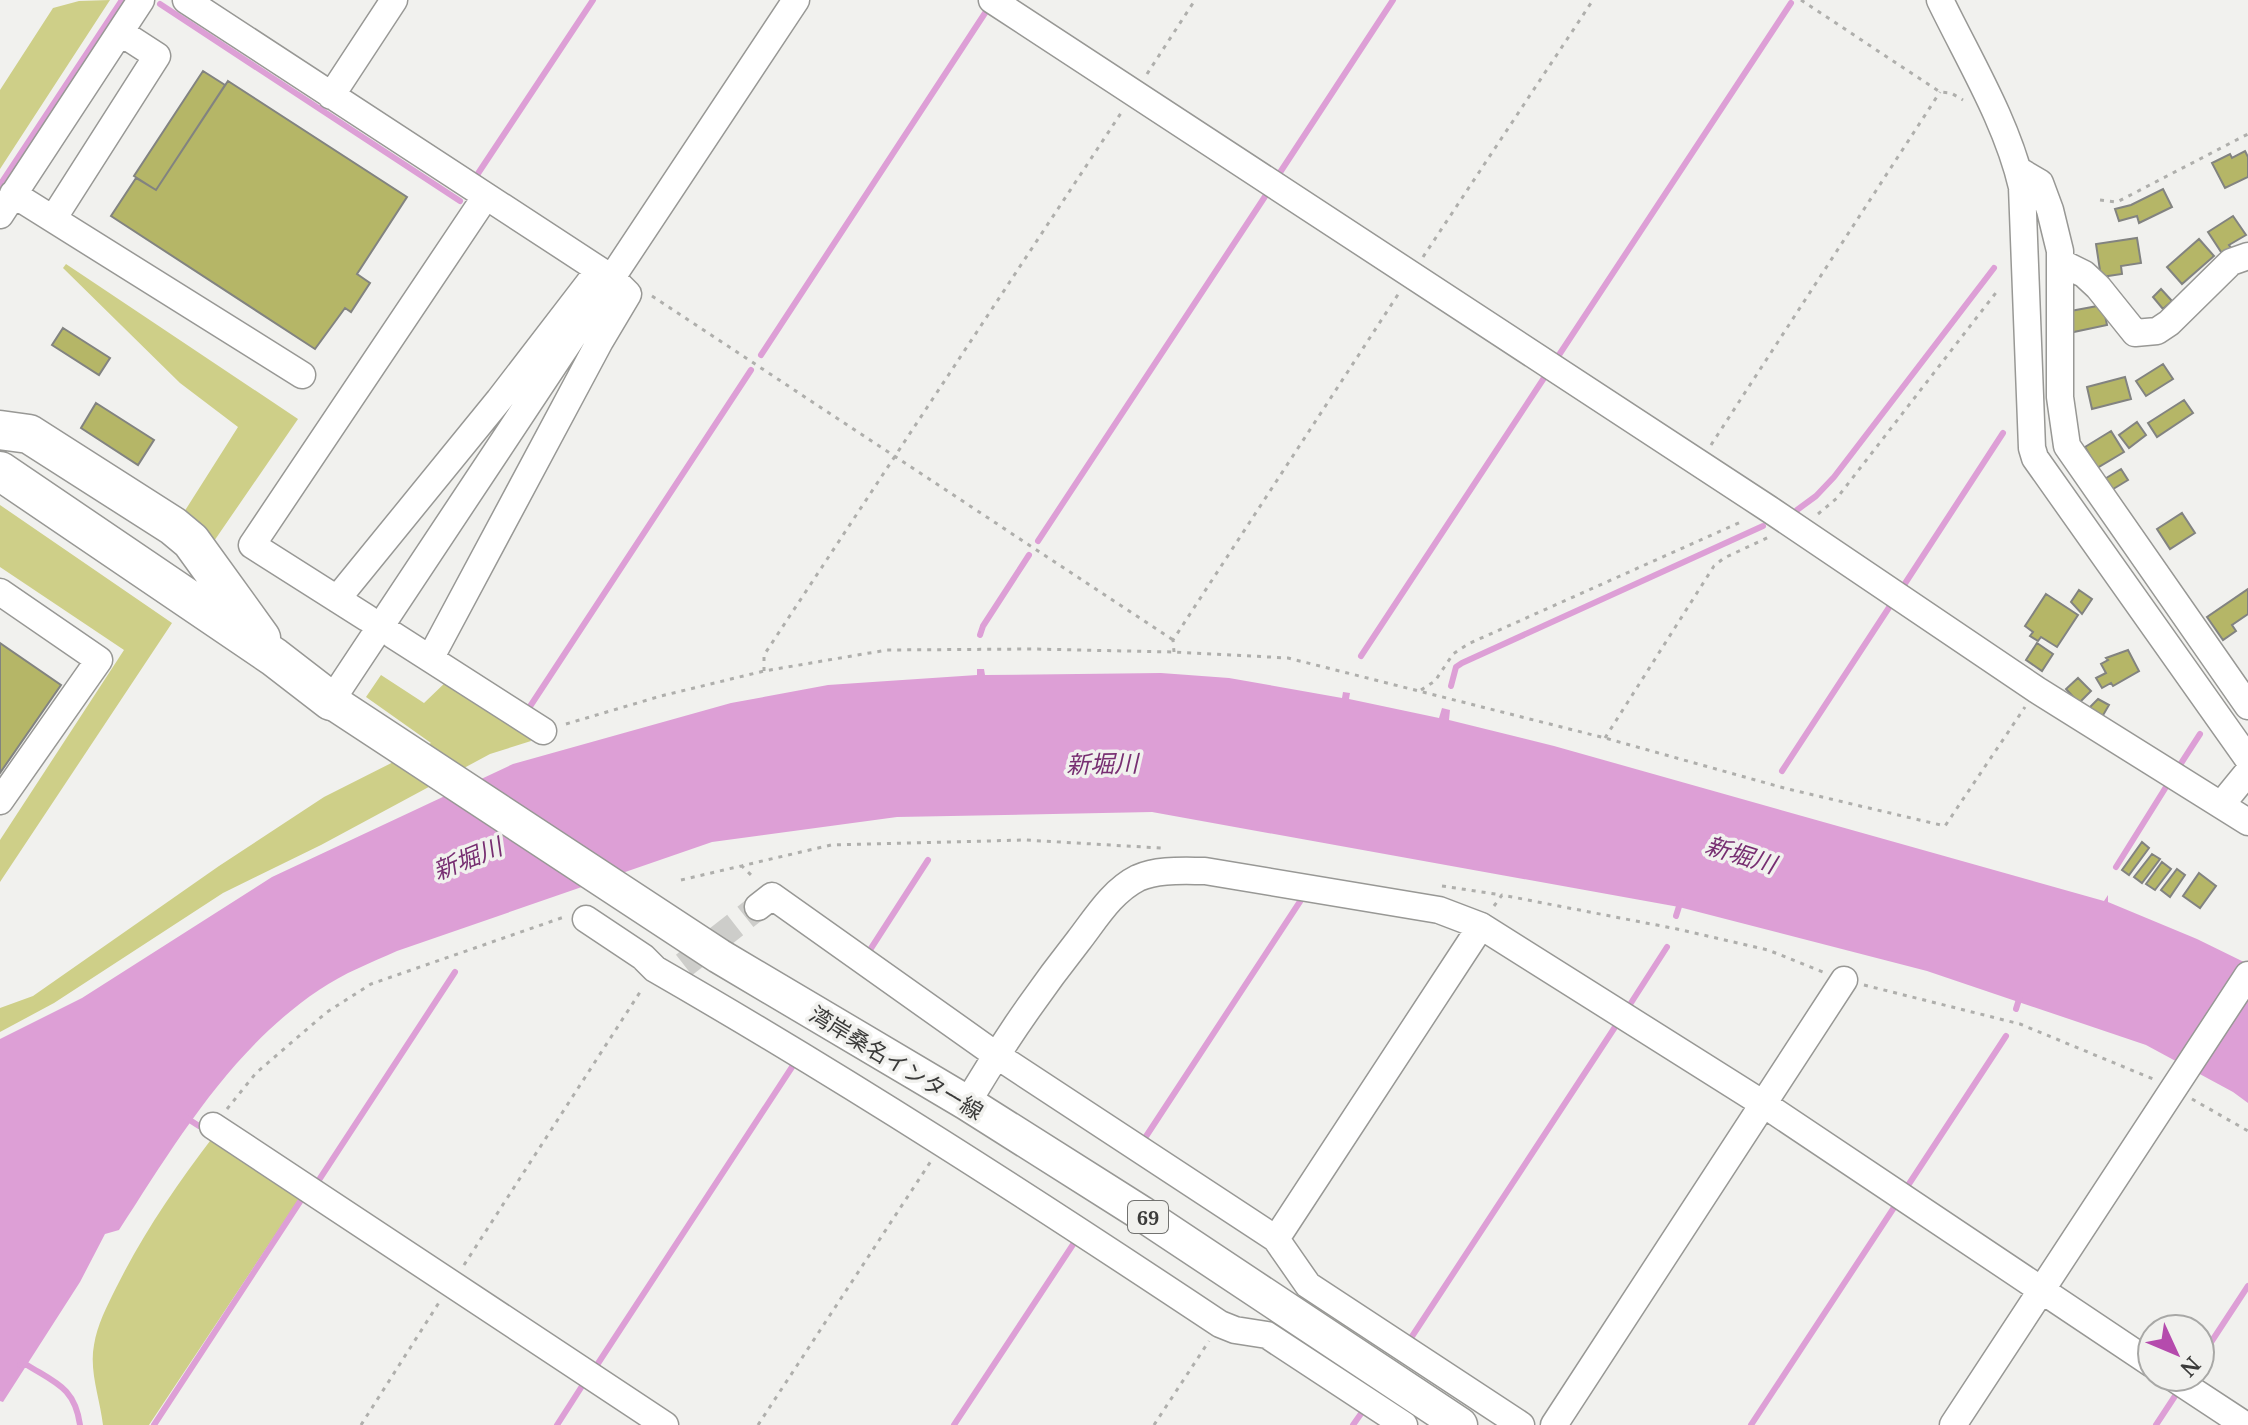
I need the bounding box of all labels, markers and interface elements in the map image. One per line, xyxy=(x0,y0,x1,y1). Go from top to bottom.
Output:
water label: 新堀川 xyxy=(1066,746,1141,780)
water label: 新堀川 xyxy=(427,828,509,887)
water label: 新堀川 xyxy=(1702,828,1783,881)
street label: 湾岸桑名インター線 xyxy=(804,998,990,1126)
road number: 69 xyxy=(1128,1201,1168,1233)
north arrow xyxy=(2136,1313,2216,1393)
text: N xyxy=(2174,1351,2208,1384)

